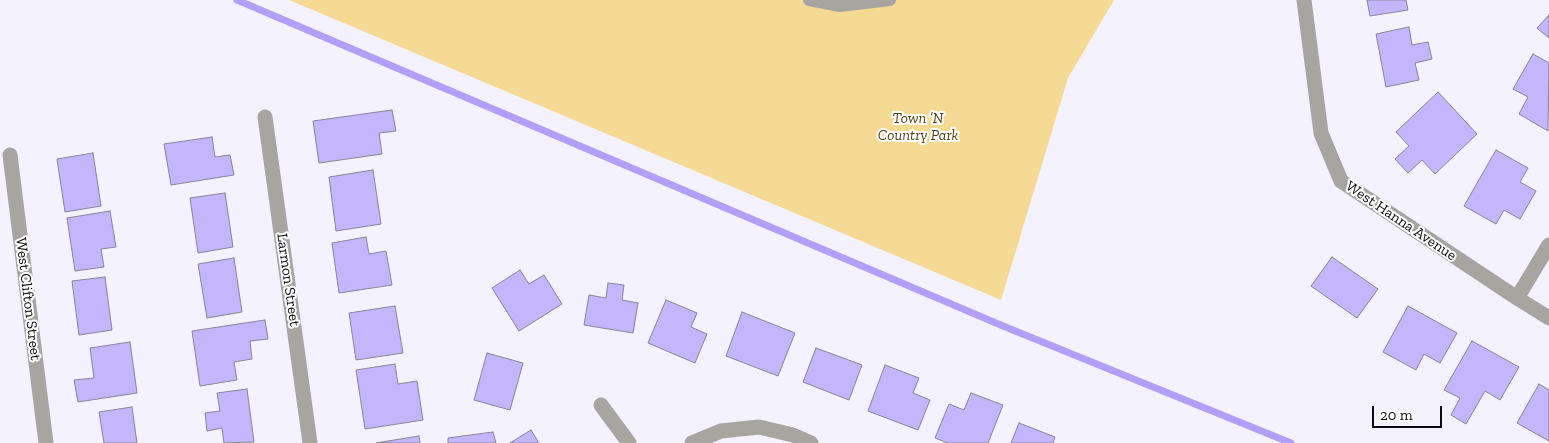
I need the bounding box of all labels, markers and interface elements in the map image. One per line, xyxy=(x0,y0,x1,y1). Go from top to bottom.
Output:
park label: Town ’N Country Park xyxy=(878,110,958,145)
street label: West Hanna Avenue xyxy=(1342,177,1460,265)
street label: Larmon Street xyxy=(273,232,303,328)
street label: West Clifton Street xyxy=(12,237,44,361)
scale bar xyxy=(1374,396,1444,428)
text: 20 m xyxy=(1380,406,1413,424)

